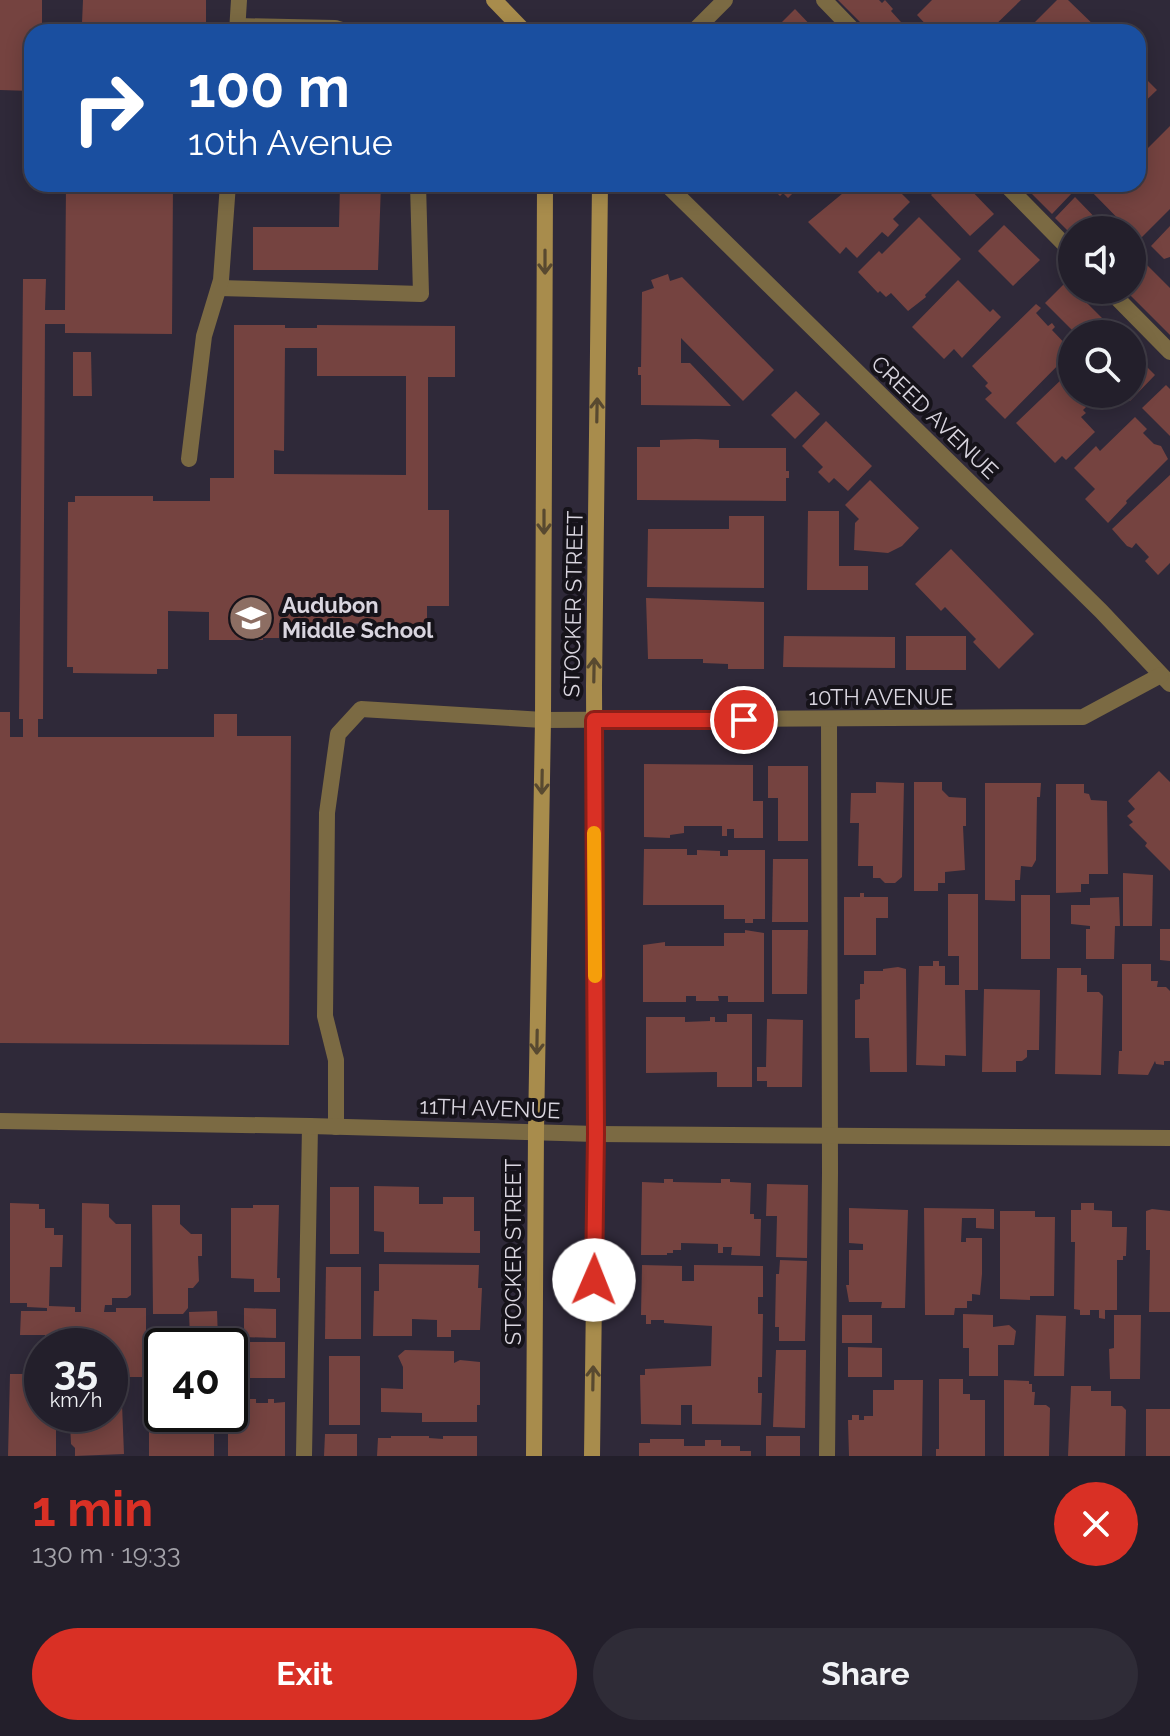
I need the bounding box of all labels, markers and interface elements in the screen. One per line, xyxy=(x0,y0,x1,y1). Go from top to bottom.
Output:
text: 100 m xyxy=(188,54,350,120)
icon: right xyxy=(56,56,160,160)
text: 10th Avenue xyxy=(188,121,393,163)
map controls xyxy=(1058,216,1146,408)
button: sound xyxy=(1058,216,1146,304)
one-way arrow xyxy=(537,248,553,275)
button: search xyxy=(1058,320,1146,408)
street label: CREED AVENUE xyxy=(866,350,1004,484)
one-way arrow xyxy=(589,397,605,424)
one-way arrow xyxy=(536,508,552,535)
street label: STOCKER STREET xyxy=(558,510,588,698)
place label: Audubon Middle School xyxy=(282,592,434,643)
school or university icon: Audubon Middle School xyxy=(227,594,275,642)
one-way arrow xyxy=(586,657,602,684)
street label: 10TH AVENUE xyxy=(808,684,954,710)
pin xyxy=(710,686,778,754)
icon: arrive xyxy=(722,698,766,742)
one-way arrow xyxy=(535,768,550,795)
one-way arrow xyxy=(530,1028,545,1055)
street label: 11TH AVENUE xyxy=(419,1093,561,1123)
street label: STOCKER STREET xyxy=(500,1158,526,1345)
position arrow xyxy=(552,1238,636,1322)
speed limit sign: 40 xyxy=(144,1328,248,1432)
text: 35 xyxy=(54,1346,98,1393)
one-way arrow xyxy=(585,1365,601,1392)
text: km/h xyxy=(50,1388,102,1412)
text: 1 min xyxy=(32,1481,153,1537)
button: close xyxy=(1054,1482,1138,1566)
text: 130 m · 19:33 xyxy=(32,1539,181,1569)
button: Exit xyxy=(32,1628,577,1720)
button: Share xyxy=(593,1628,1138,1720)

